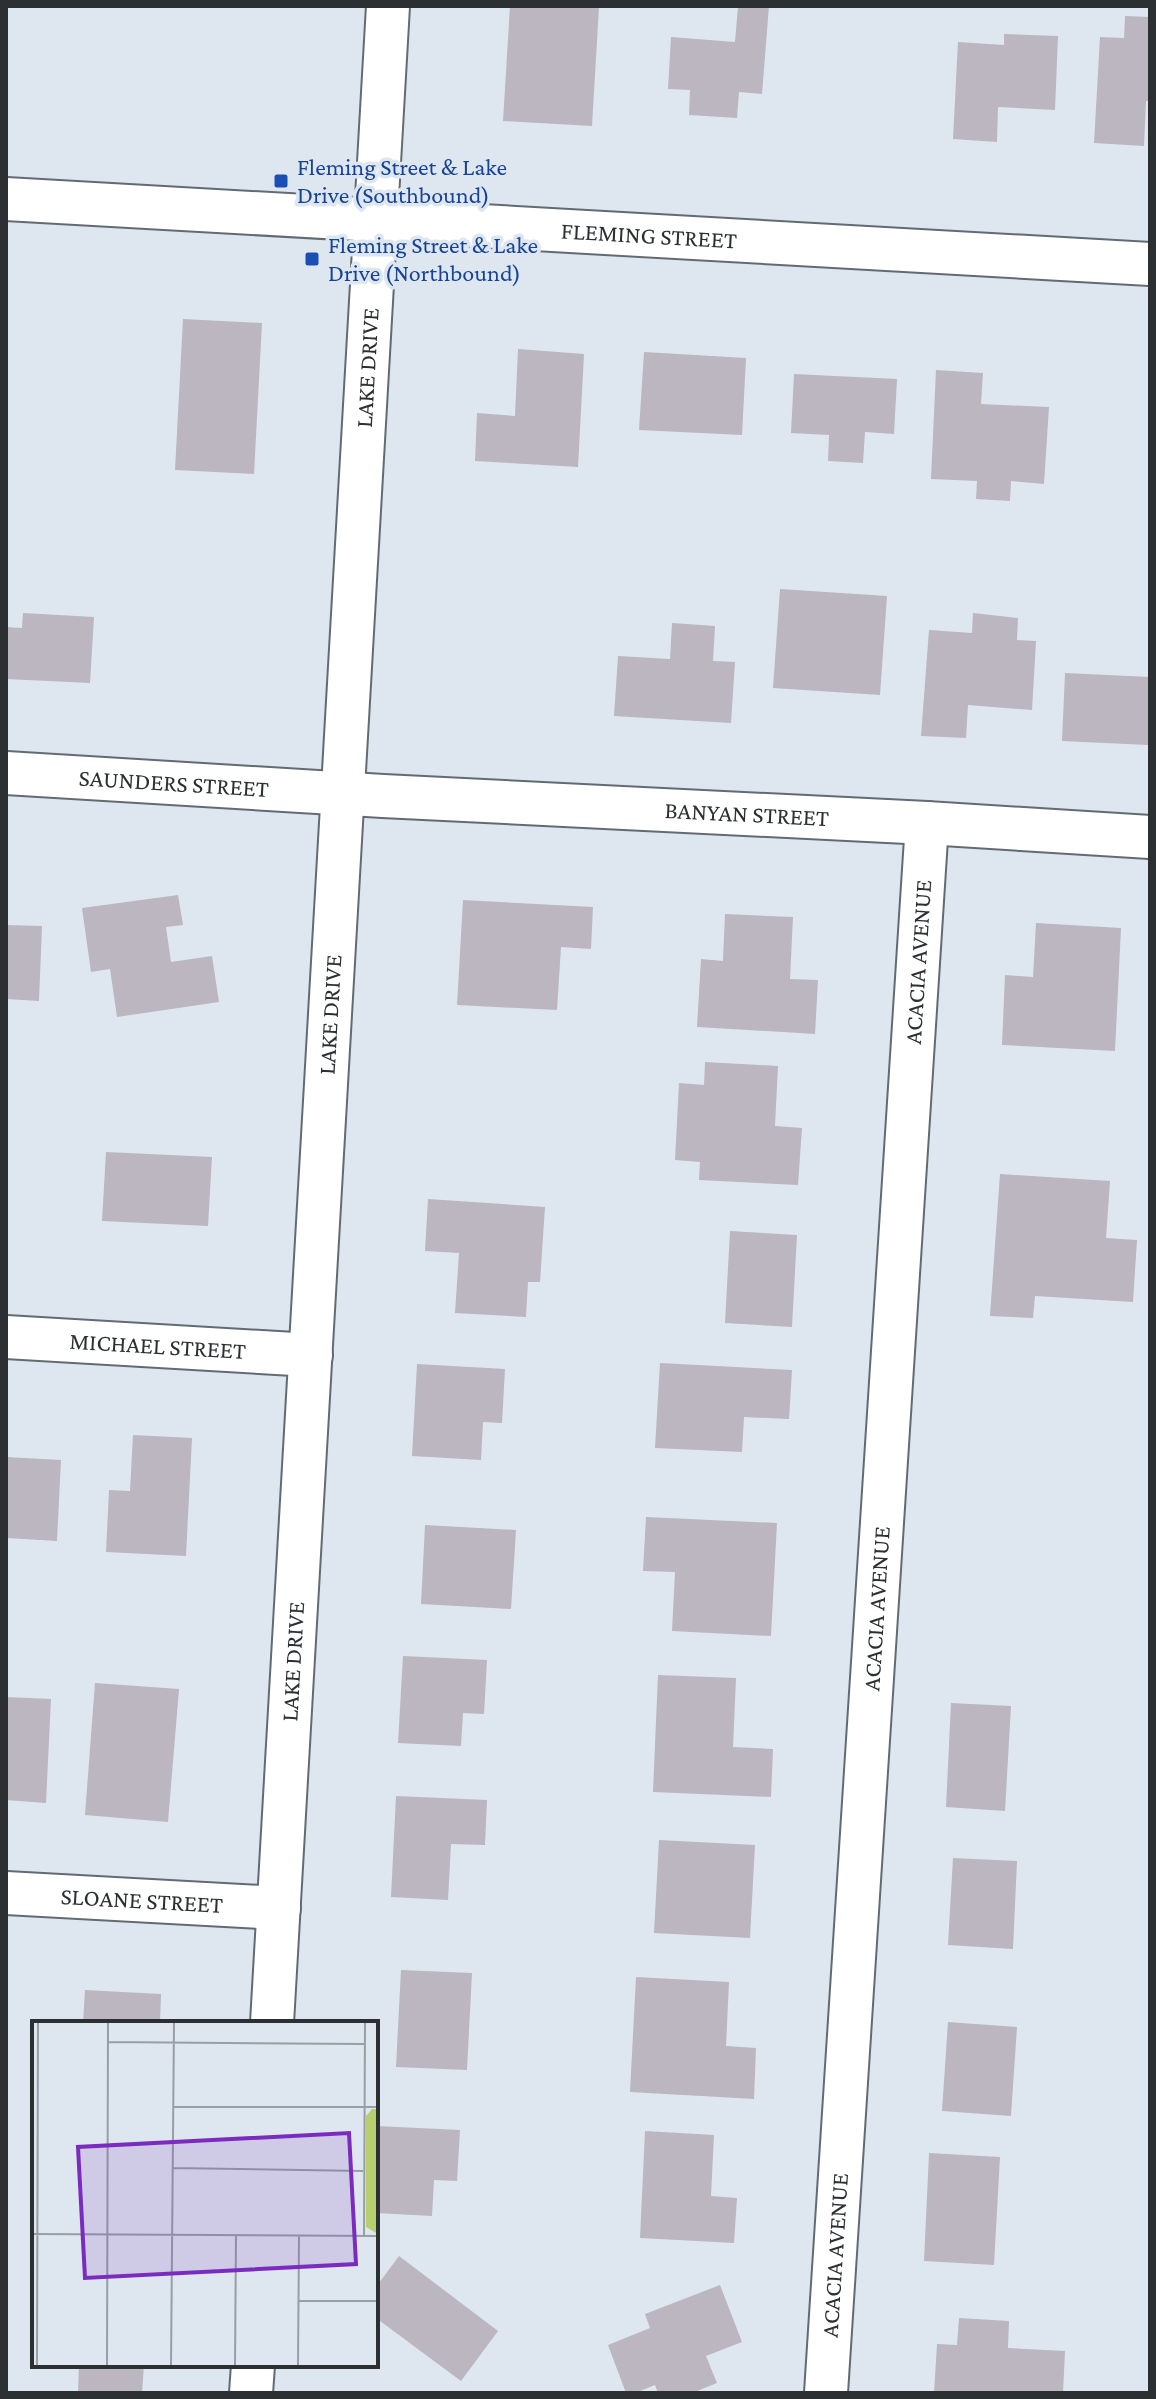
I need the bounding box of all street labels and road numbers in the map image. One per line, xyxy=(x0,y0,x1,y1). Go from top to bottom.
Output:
street label: FLEMING STREET xyxy=(560,217,738,254)
street label: LAKE DRIVE xyxy=(350,307,384,428)
street label: SAUNDERS STREET xyxy=(78,763,270,802)
street label: BANYAN STREET xyxy=(664,796,830,831)
street label: ACACIA AVENUE xyxy=(899,879,936,1045)
street label: LAKE DRIVE xyxy=(313,954,346,1075)
street label: MICHAEL STREET xyxy=(69,1327,247,1364)
street label: ACACIA AVENUE xyxy=(857,1525,895,1692)
street label: LAKE DRIVE xyxy=(275,1601,309,1722)
street label: SLOANE STREET xyxy=(60,1882,224,1918)
street label: ACACIA AVENUE xyxy=(816,2172,853,2338)

